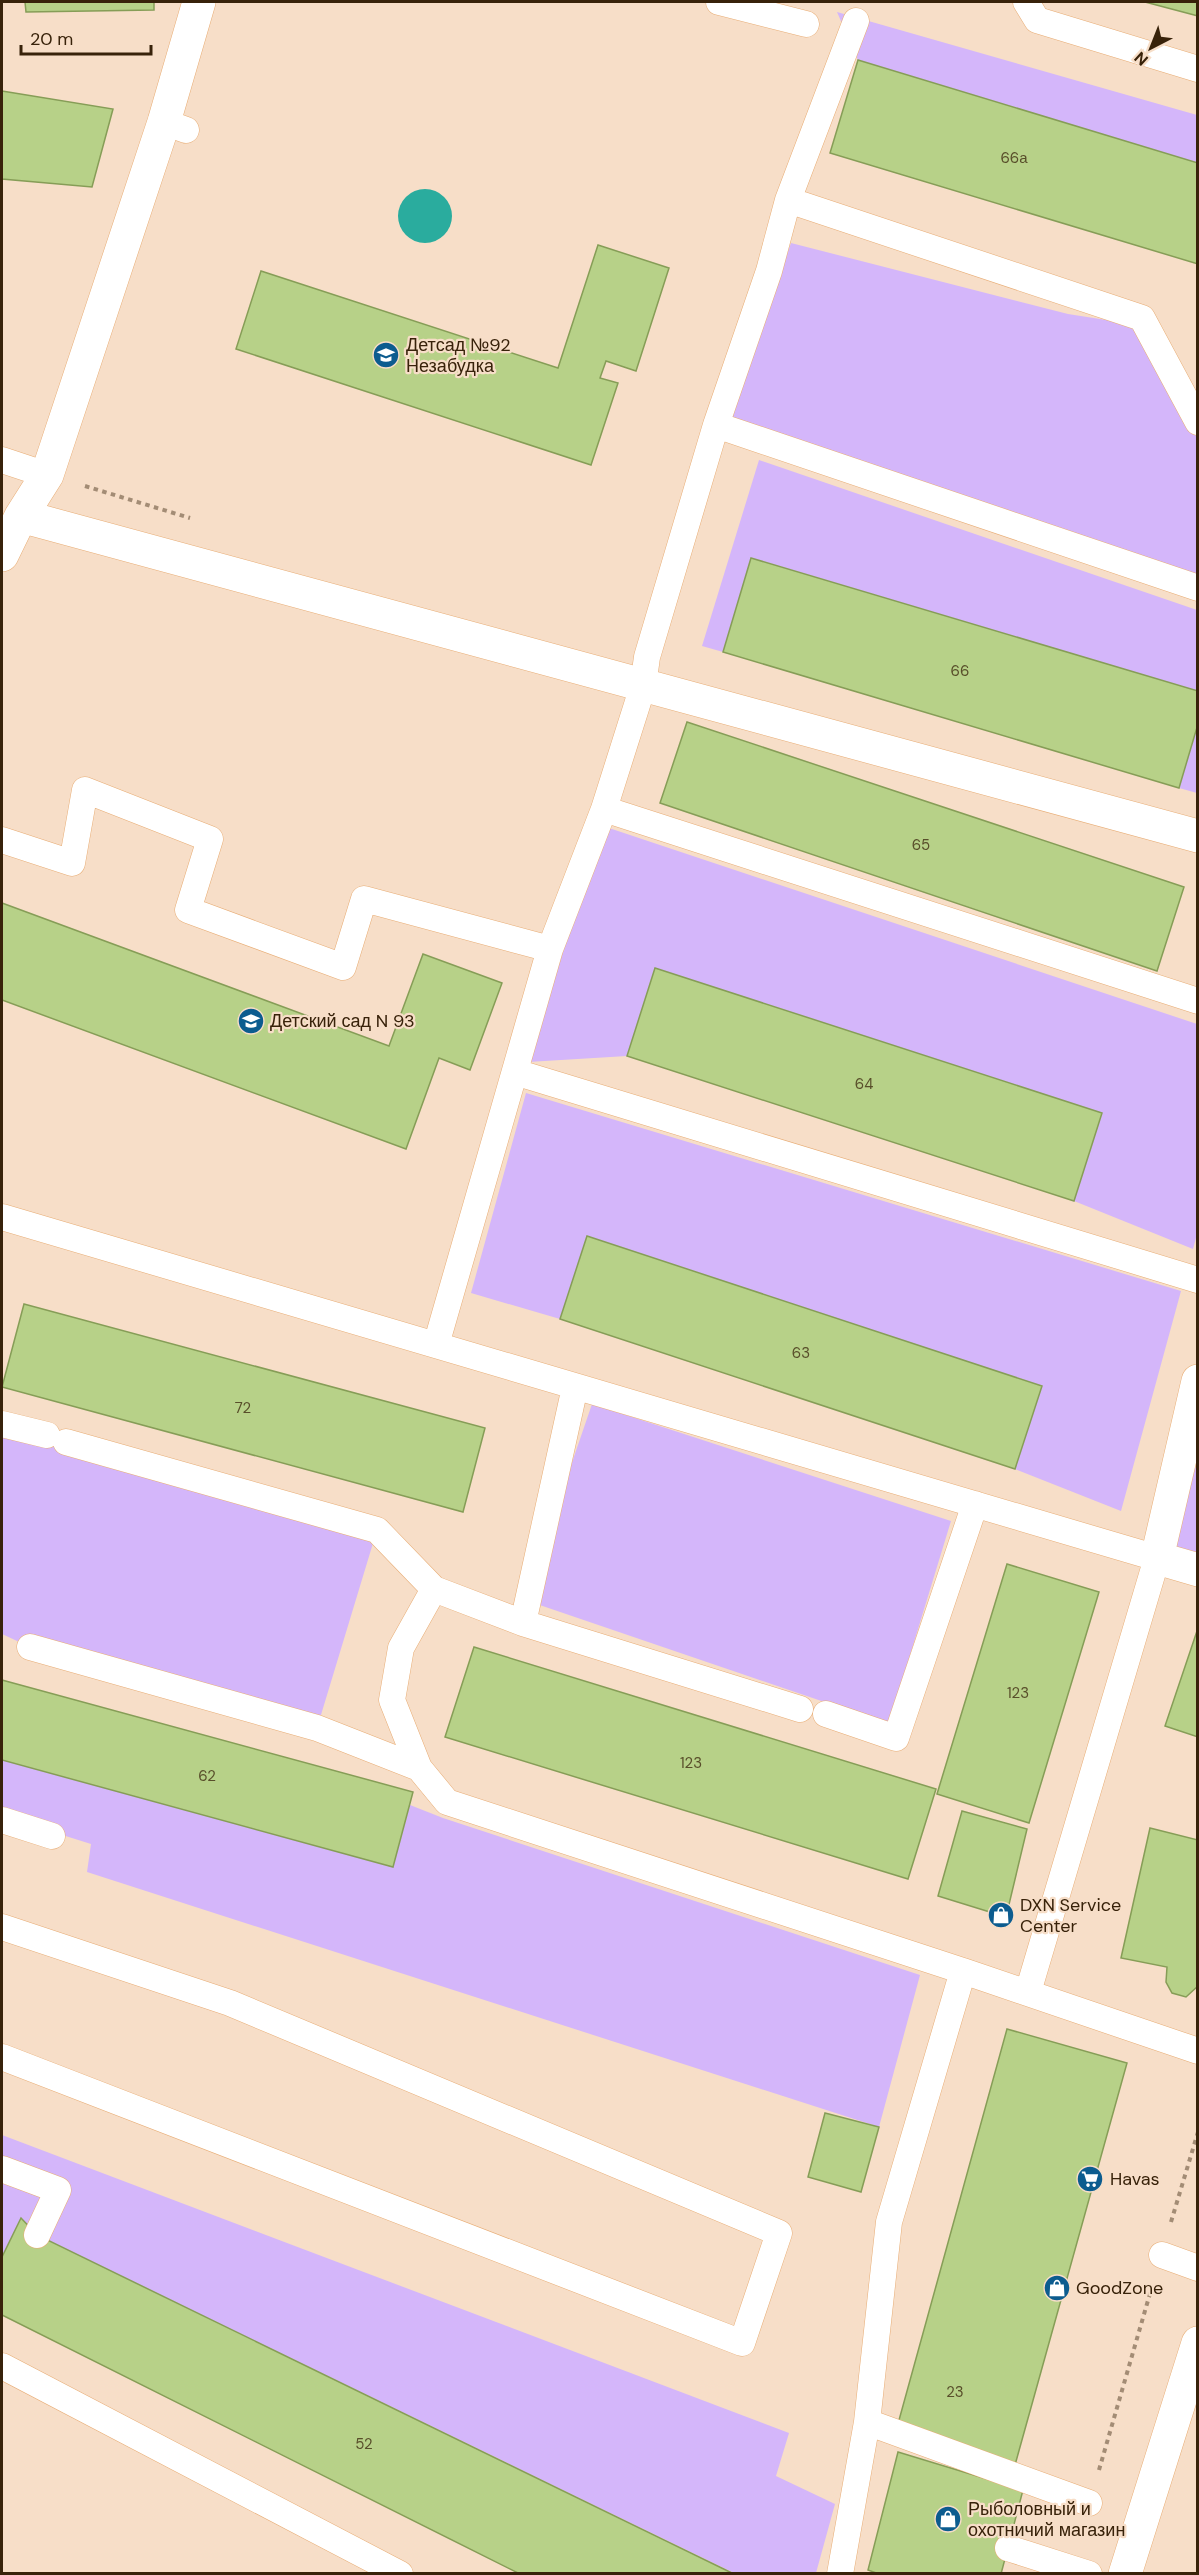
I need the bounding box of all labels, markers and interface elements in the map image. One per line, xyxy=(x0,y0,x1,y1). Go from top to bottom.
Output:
scale bar xyxy=(21,18,152,56)
north arrow xyxy=(1121,18,1181,78)
text: 20 m xyxy=(30,27,73,51)
text: N xyxy=(1130,47,1153,70)
house number: 66а xyxy=(1000,148,1028,168)
place label: Детсад №92 Незабудка xyxy=(406,333,511,378)
school or university icon: Детсад №92 Незабудка xyxy=(371,340,401,370)
house number: 66 xyxy=(951,661,969,681)
house number: 65 xyxy=(912,835,930,855)
school or university icon: Детский сад N 93 xyxy=(236,1006,266,1036)
place label: Детский сад N 93 xyxy=(270,1009,415,1033)
house number: 64 xyxy=(855,1074,873,1094)
house number: 63 xyxy=(792,1343,810,1363)
house number: 72 xyxy=(235,1398,251,1418)
house number: 123 xyxy=(1007,1683,1029,1703)
house number: 123 xyxy=(680,1753,702,1773)
house number: 62 xyxy=(198,1766,216,1786)
place label: DXN Service Center xyxy=(1020,1893,1121,1938)
shop icon: DXN Service Center xyxy=(986,1900,1016,1930)
supermarket icon: Havas xyxy=(1075,2164,1105,2194)
place label: Havas xyxy=(1110,2167,1160,2191)
shop icon: GoodZone xyxy=(1042,2273,1072,2303)
place label: GoodZone xyxy=(1076,2276,1163,2300)
house number: 23 xyxy=(946,2382,964,2402)
house number: 52 xyxy=(355,2434,373,2454)
place label: Рыболовный и охотничий магазин xyxy=(968,2497,1125,2542)
shop icon: Рыболовный и охотничий магазин xyxy=(933,2504,963,2534)

